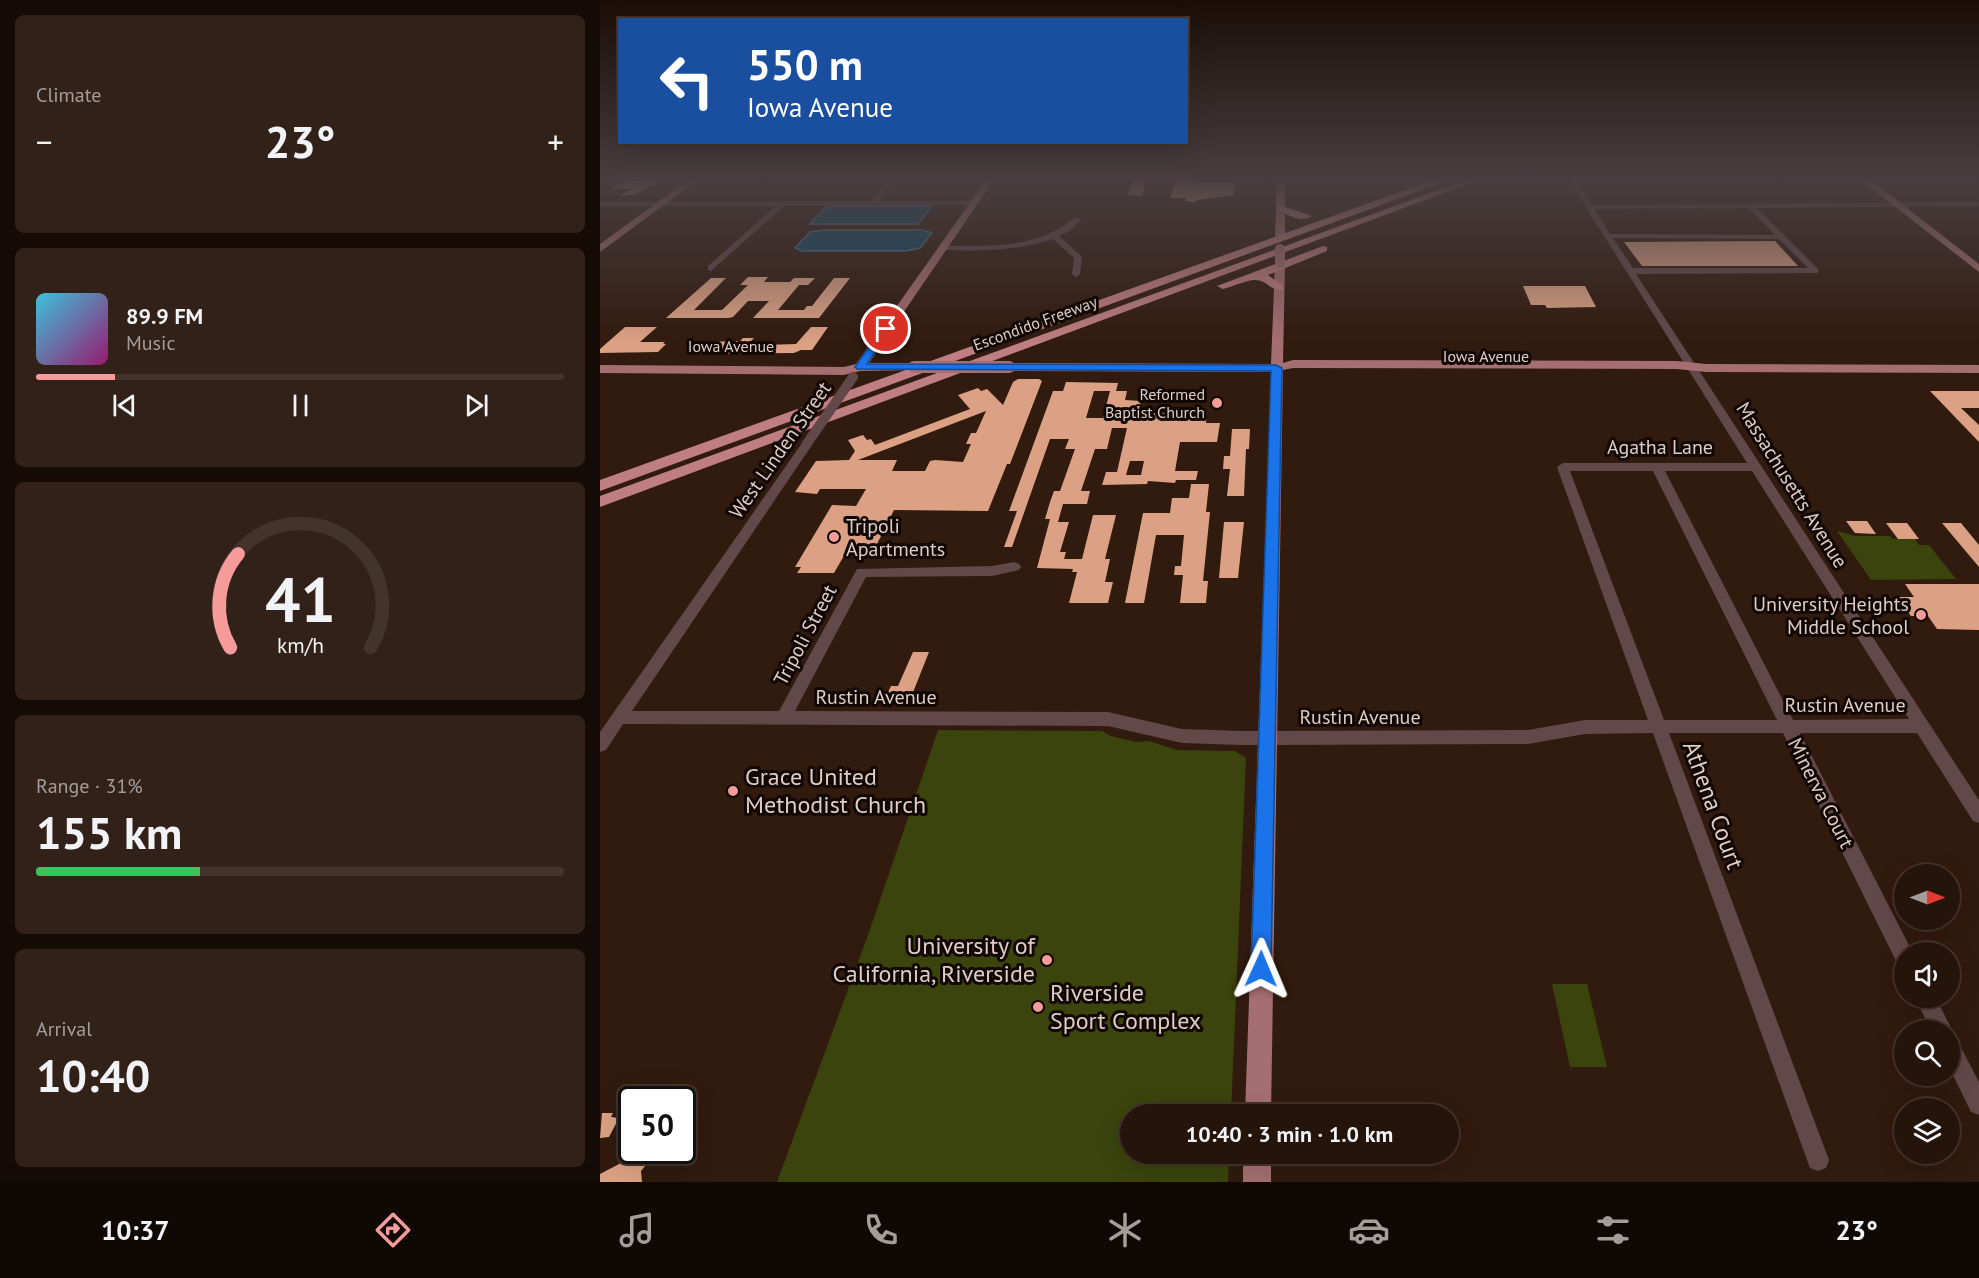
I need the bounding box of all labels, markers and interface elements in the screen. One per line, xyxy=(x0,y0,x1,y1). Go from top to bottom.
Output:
text: 550 m xyxy=(747,37,863,92)
icon: left xyxy=(648,42,726,120)
text: Climate xyxy=(36,82,102,108)
text: Iowa Avenue xyxy=(747,90,893,124)
text: 23° xyxy=(265,112,335,170)
text: − xyxy=(36,120,53,163)
text: + xyxy=(547,120,564,163)
street label: Escondido Freeway xyxy=(970,291,1100,355)
text: 89.9 FM xyxy=(126,302,203,330)
pin xyxy=(860,303,911,354)
icon: arrive xyxy=(869,312,902,345)
text: Music xyxy=(126,330,175,356)
street label: Iowa Avenue xyxy=(688,336,774,356)
street label: Iowa Avenue xyxy=(1443,346,1529,366)
street label: West Linden Street xyxy=(723,376,837,524)
place label: Reformed Baptist Church xyxy=(1105,384,1205,422)
icon: previous xyxy=(108,389,141,422)
icon: pause xyxy=(284,389,317,422)
icon: next xyxy=(460,389,493,422)
marker: Reformed Baptist Church xyxy=(1210,396,1224,410)
street label: Massachusetts Avenue xyxy=(1730,397,1854,573)
street label: Agatha Lane xyxy=(1607,434,1713,460)
place label: Tripoli Apartments xyxy=(846,513,945,562)
marker: Tripoli Apartments xyxy=(827,530,841,544)
text: 41 xyxy=(265,558,335,639)
street label: Tripoli Street xyxy=(768,580,842,690)
place label: University Heights Middle School xyxy=(1753,591,1909,640)
marker: University Heights Middle School xyxy=(1914,608,1928,622)
text: km/h xyxy=(276,631,323,659)
street label: Rustin Avenue xyxy=(815,684,937,710)
street label: Rustin Avenue xyxy=(1784,692,1906,718)
street label: Rustin Avenue xyxy=(1299,704,1421,730)
street label: Minerva Court xyxy=(1782,733,1860,853)
street label: Athena Court xyxy=(1676,736,1751,873)
place label: Grace United Methodist Church xyxy=(745,761,926,820)
text: Range · 31% xyxy=(36,773,143,799)
marker: Grace United Methodist Church xyxy=(726,784,740,798)
text: 155 km xyxy=(36,803,182,861)
north arrow xyxy=(1894,864,1960,930)
map controls xyxy=(1894,864,1960,1164)
place label: University of California, Riverside xyxy=(833,930,1036,989)
position arrow xyxy=(1229,937,1293,1001)
button: sound xyxy=(1894,942,1960,1008)
marker: University of California, Riverside xyxy=(1040,953,1054,967)
place label: Riverside Sport Complex xyxy=(1050,977,1201,1036)
marker: Riverside Sport Complex xyxy=(1031,1000,1045,1014)
text: Arrival xyxy=(36,1016,92,1042)
button: search xyxy=(1894,1020,1960,1086)
text: 10:40 xyxy=(36,1046,150,1104)
speed limit sign: 50 xyxy=(618,1086,696,1164)
button: layers xyxy=(1894,1098,1960,1164)
text: 10:40 · 3 min · 1.0 km xyxy=(1186,1120,1393,1148)
icon: directions xyxy=(372,1209,414,1251)
icon: music xyxy=(616,1209,658,1251)
icon: phone xyxy=(860,1209,902,1251)
icon: climate xyxy=(1104,1209,1146,1251)
icon: car xyxy=(1348,1209,1390,1251)
icon: filters xyxy=(1592,1209,1634,1251)
text: 10:37 xyxy=(101,1213,170,1247)
text: 23° xyxy=(1836,1213,1878,1247)

